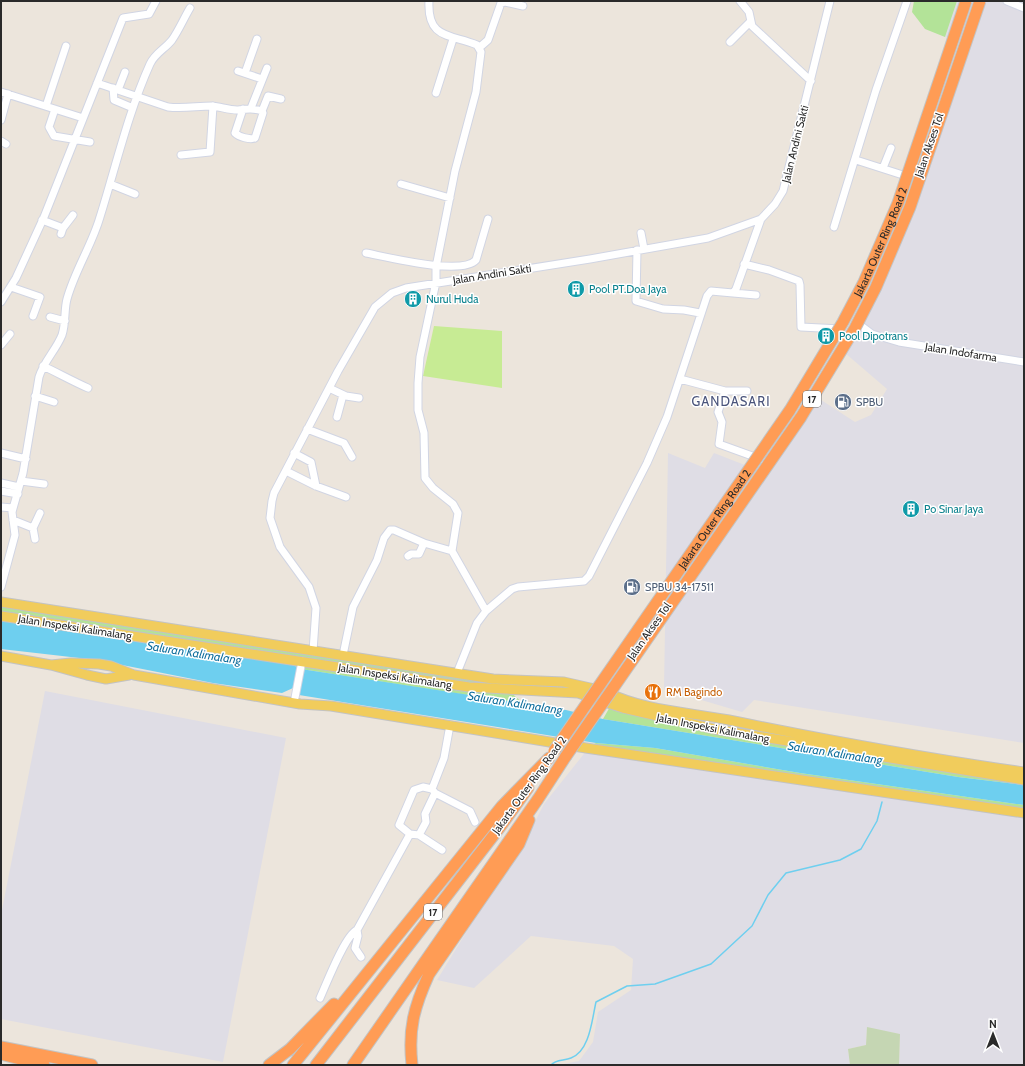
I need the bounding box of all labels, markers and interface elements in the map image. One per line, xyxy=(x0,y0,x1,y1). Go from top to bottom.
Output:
street label: Jalan Andini Sakti xyxy=(778,104,811,185)
street label: Jalan Akses Tol xyxy=(911,111,947,180)
street label: Jakarta Outer Ring Road 2 xyxy=(850,185,910,300)
street label: Jalan Andini Sakti xyxy=(451,261,532,287)
building icon: Pool PT.Doa Jaya xyxy=(566,279,586,299)
place label: Pool PT.Doa Jaya xyxy=(589,282,667,296)
building icon: Nurul Huda xyxy=(403,289,423,309)
place label: Nurul Huda xyxy=(426,292,479,306)
building icon: Pool Dipotrans xyxy=(816,326,836,346)
place label: Pool Dipotrans xyxy=(839,329,908,343)
street label: Jalan Indofarma xyxy=(923,339,999,365)
road number: 17 xyxy=(803,391,821,407)
fuel station icon: SPBU xyxy=(833,392,853,412)
district label: GANDASARI xyxy=(692,393,770,409)
place label: SPBU xyxy=(856,395,883,409)
street label: Jakarta Outer Ring Road 2 xyxy=(675,467,754,572)
building icon: Po Sinar Jaya xyxy=(901,499,921,519)
place label: Po Sinar Jaya xyxy=(924,502,984,516)
fuel station icon: SPBU 34-17511 xyxy=(622,577,642,597)
place label: SPBU 34-17511 xyxy=(645,580,714,594)
street label: Jalan Akses Tol xyxy=(623,599,674,663)
street label: Jalan Inspeksi Kalimalang xyxy=(16,611,133,643)
water label: Saluran Kalimalang xyxy=(146,638,243,667)
street label: Jalan Inspeksi Kalimalang xyxy=(336,660,453,692)
restaurant icon: RM Bagindo xyxy=(643,682,663,702)
place label: RM Bagindo xyxy=(666,685,722,699)
water label: Saluran Kalimalang xyxy=(467,688,564,717)
street label: Jalan Inspeksi Kalimalang xyxy=(654,710,771,746)
street label: Jakarta Outer Ring Road 2 xyxy=(488,733,569,837)
water label: Saluran Kalimalang xyxy=(787,738,884,767)
road number: 17 xyxy=(424,904,442,920)
north arrow xyxy=(973,1014,1013,1054)
text: N xyxy=(989,1017,997,1031)

